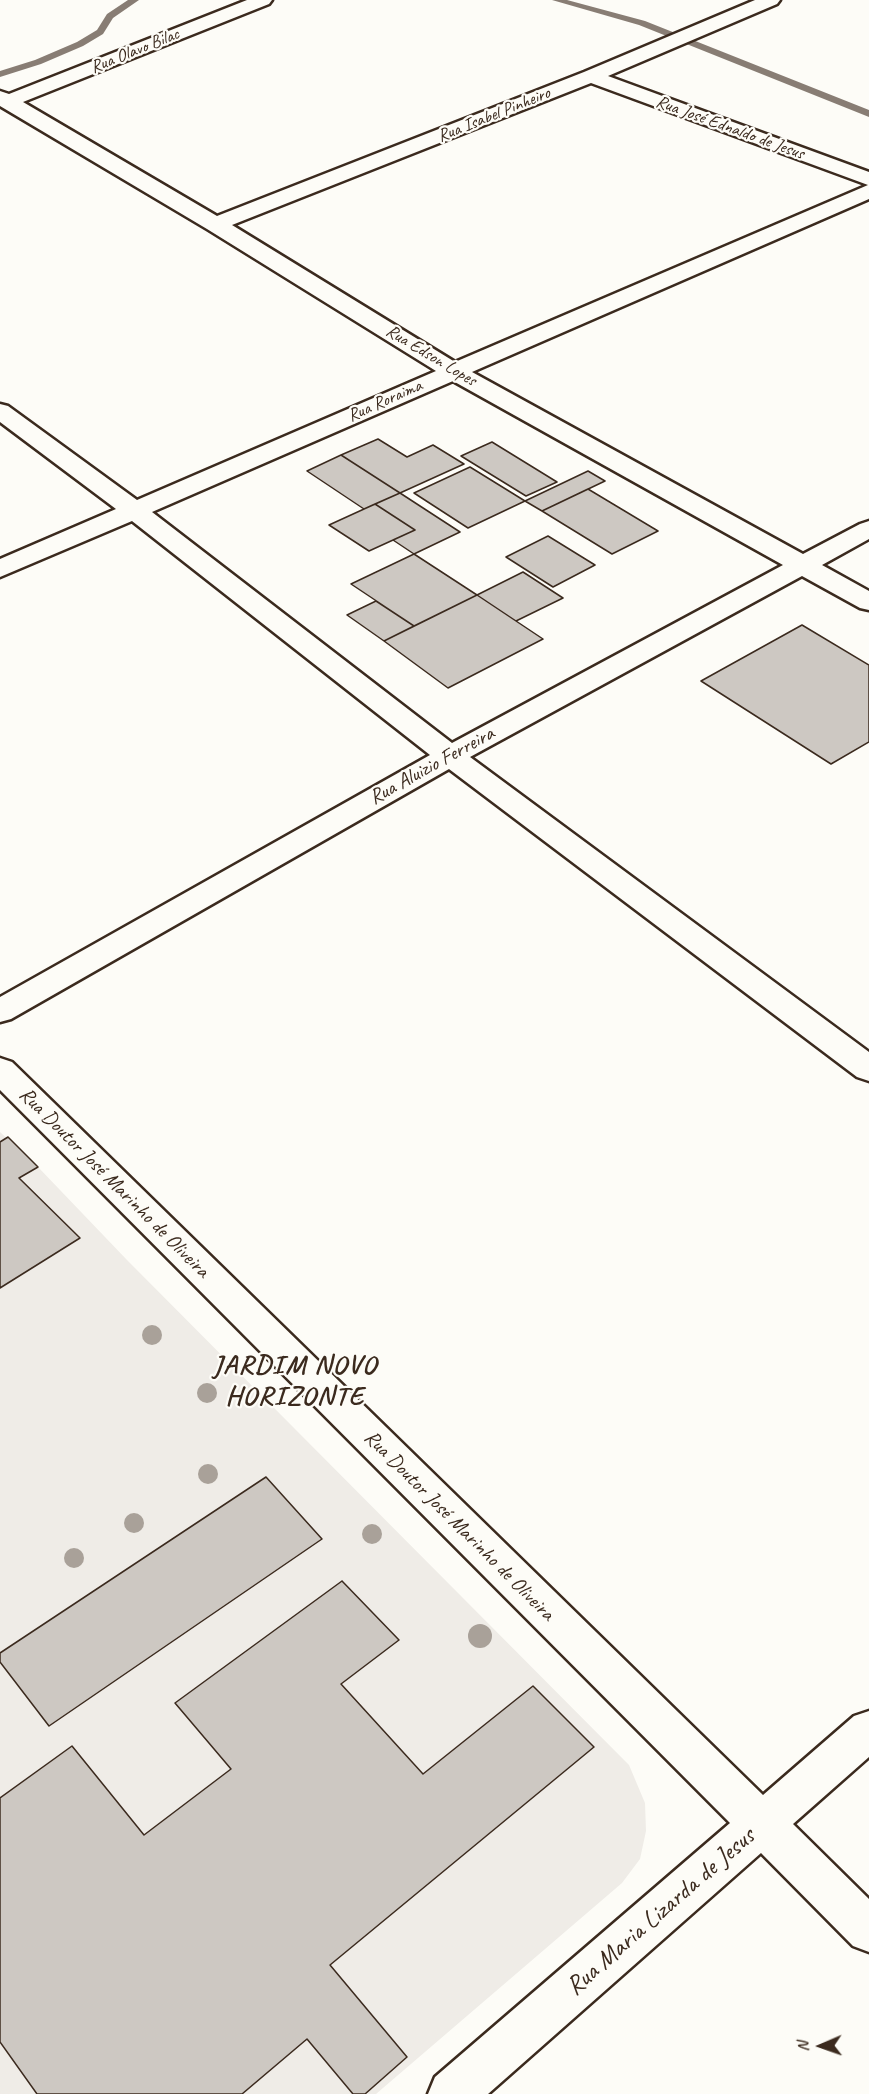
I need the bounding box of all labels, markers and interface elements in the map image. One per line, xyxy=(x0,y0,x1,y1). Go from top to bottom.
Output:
street label: Rua Olavo Bilac xyxy=(88,23,182,79)
street label: Rua Isabel Pinheiro xyxy=(434,83,554,147)
street label: Rua José Ednaldo de Jesus xyxy=(653,91,807,165)
street label: Rua Edson Lopes xyxy=(382,321,480,391)
street label: Rua Roraima xyxy=(344,375,426,427)
street label: Rua Aluizio Ferreira xyxy=(365,721,499,811)
street label: Rua Doutor José Marinho de Oliveira xyxy=(13,1082,215,1284)
district label: JARDIM NOVO HORIZONTE xyxy=(214,1350,376,1413)
street label: Rua Doutor José Marinho de Oliveira xyxy=(358,1425,560,1627)
street label: Rua Maria Lizarda de Jesus xyxy=(560,1821,762,2003)
north arrow xyxy=(791,2016,851,2076)
text: N xyxy=(793,2041,813,2052)

